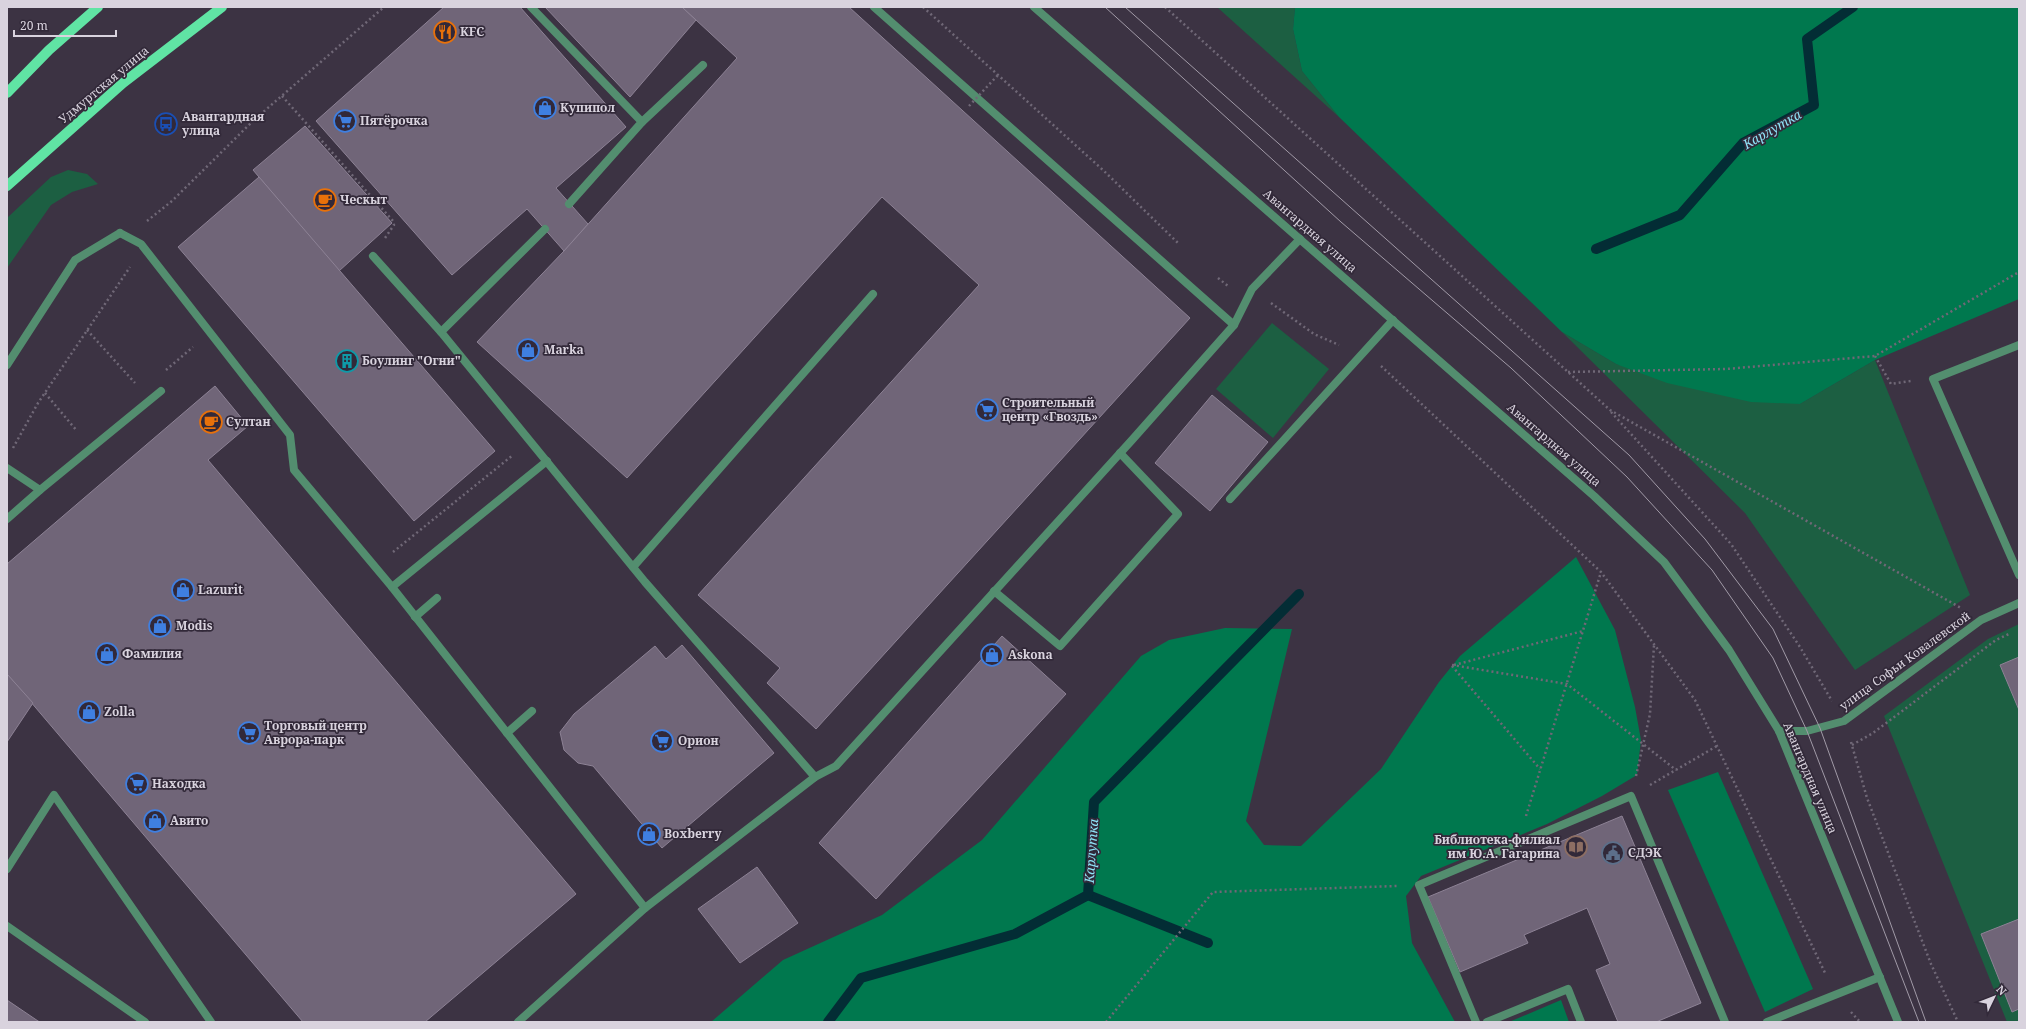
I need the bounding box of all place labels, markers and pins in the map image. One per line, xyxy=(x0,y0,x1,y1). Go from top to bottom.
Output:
restaurant icon: KFC xyxy=(432,19,458,45)
place label: KFC xyxy=(460,23,484,40)
shop icon: Купипол xyxy=(532,95,558,121)
place label: Купипол xyxy=(560,99,615,116)
place label: Авангардная улица xyxy=(182,108,265,139)
supermarket icon: Пятёрочка xyxy=(332,108,358,134)
bus stop icon: Авангардная улица xyxy=(153,111,179,137)
place label: Пятёрочка xyxy=(360,112,428,129)
cafe icon: Ческыт xyxy=(312,187,338,213)
place label: Ческыт xyxy=(340,191,387,208)
shop icon: Marka xyxy=(515,337,541,363)
place label: Marka xyxy=(544,341,584,358)
building icon: Боулинг "Огни" xyxy=(334,348,360,374)
place label: Боулинг "Огни" xyxy=(362,352,461,369)
place label: Строительный центр «Гвоздь» xyxy=(1002,394,1098,425)
supermarket icon: Строительный центр «Гвоздь» xyxy=(974,397,1000,423)
cafe icon: Султан xyxy=(198,409,224,435)
place label: Султан xyxy=(226,413,271,430)
shop icon: Lazurit xyxy=(170,577,196,603)
place label: Lazurit xyxy=(198,581,243,598)
shop icon: Modis xyxy=(147,613,173,639)
place label: Modis xyxy=(176,617,213,634)
shop icon: Фамилия xyxy=(94,641,120,667)
shop icon: Askona xyxy=(979,642,1005,668)
place label: Фамилия xyxy=(122,645,182,662)
place label: Askona xyxy=(1008,646,1053,663)
shop icon: Zolla xyxy=(76,699,102,725)
place label: Zolla xyxy=(104,703,135,720)
place label: Торговый центр Аврора-парк xyxy=(264,717,367,748)
supermarket icon: Торговый центр Аврора-парк xyxy=(236,720,262,746)
supermarket icon: Орион xyxy=(649,728,675,754)
place label: Орион xyxy=(678,732,719,749)
supermarket icon: Находка xyxy=(124,771,150,797)
place label: Находка xyxy=(152,775,206,792)
shop icon: Авито xyxy=(142,808,168,834)
place label: Авито xyxy=(170,812,208,829)
shop icon: Boxberry xyxy=(636,821,662,847)
place label: Boxberry xyxy=(664,825,721,842)
place label: Библиотека-филиал им Ю.А. Гагарина xyxy=(1434,831,1560,862)
library icon: Библиотека-филиал им Ю.А. Гагарина xyxy=(1563,834,1589,860)
public building icon: СДЭК xyxy=(1600,840,1626,866)
place label: СДЭК xyxy=(1628,844,1662,861)

